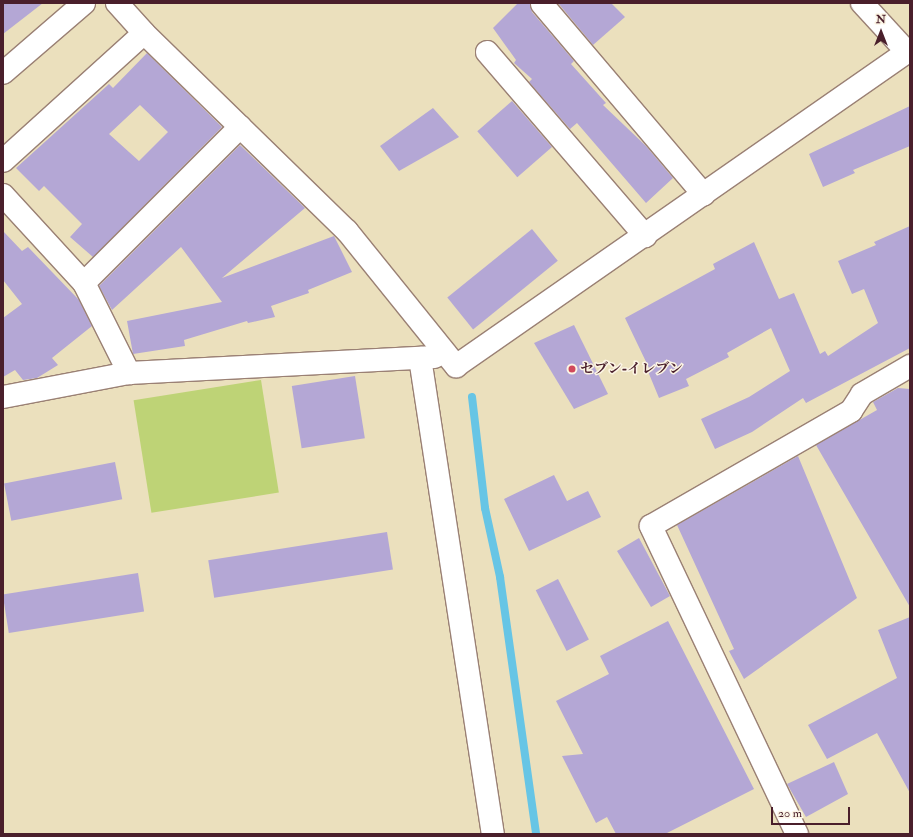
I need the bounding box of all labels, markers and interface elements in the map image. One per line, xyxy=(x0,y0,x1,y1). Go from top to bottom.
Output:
north arrow xyxy=(861,12,901,52)
text: N xyxy=(876,13,886,26)
place label: セブン-イレブン xyxy=(580,361,684,377)
marker: セブン-イレブン xyxy=(567,364,577,374)
scale bar xyxy=(773,799,852,825)
text: 20 m xyxy=(778,806,802,821)

